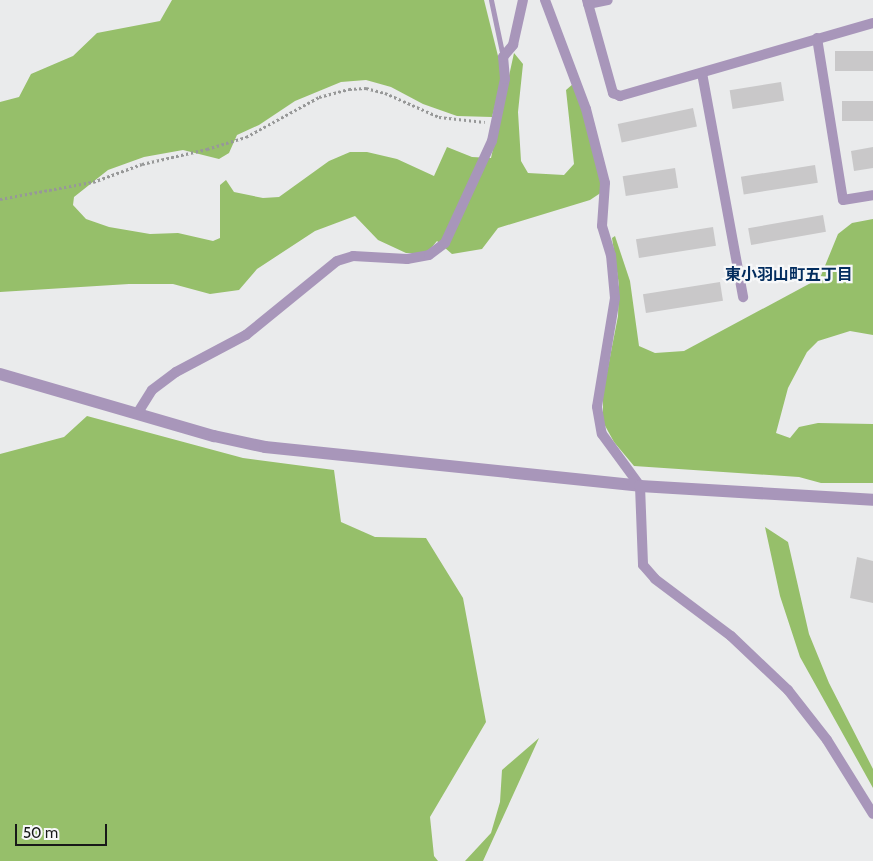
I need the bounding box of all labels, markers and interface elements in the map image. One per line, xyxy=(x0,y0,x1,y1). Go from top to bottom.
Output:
district label: 東小羽山町五丁目 xyxy=(725,265,853,285)
scale bar xyxy=(18,814,110,846)
text: 50 m xyxy=(23,824,58,842)

